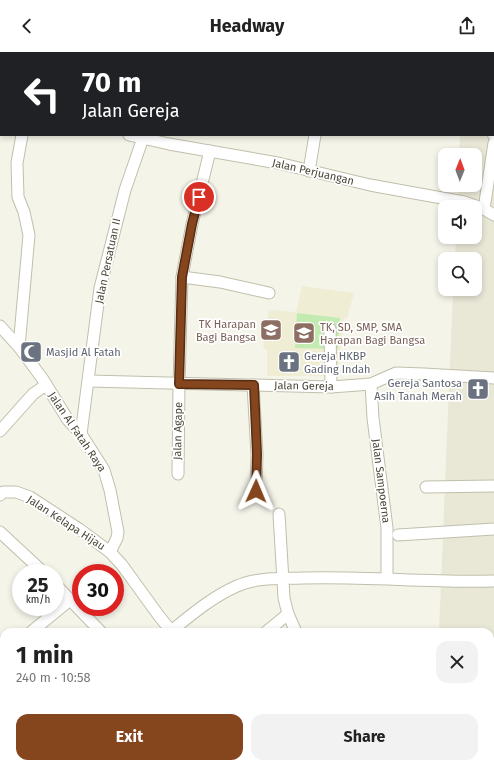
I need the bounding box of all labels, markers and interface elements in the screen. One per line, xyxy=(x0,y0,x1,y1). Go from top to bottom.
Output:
icon: back xyxy=(16,15,38,37)
text: Headway xyxy=(210,15,284,37)
icon: share xyxy=(456,15,478,37)
text: 70 m xyxy=(82,66,141,99)
icon: left xyxy=(16,68,68,120)
text: Jalan Gereja xyxy=(82,100,180,122)
north arrow xyxy=(438,148,482,192)
map controls xyxy=(438,148,482,296)
street label: Jalan Perjuangan xyxy=(271,156,355,188)
pin xyxy=(182,180,216,214)
icon: arrive xyxy=(188,186,210,208)
button: sound xyxy=(438,200,482,244)
street label: Jalan Persatuan II xyxy=(93,217,123,305)
button: search xyxy=(438,252,482,296)
school or university icon: TK Harapan Bagi Bangsa xyxy=(258,317,284,343)
place label: TK Harapan Bagi Bangsa xyxy=(196,318,256,344)
school or university icon: TK, SD, SMP, SMA Harapan Bagi Bangsa xyxy=(291,320,317,346)
place label: TK, SD, SMP, SMA Harapan Bagi Bangsa xyxy=(320,321,425,347)
mosque icon: Masjid Al Fatah xyxy=(18,339,44,365)
place label: Masjid Al Fatah xyxy=(46,346,121,359)
church icon: Gereja HKBP Gading Indah xyxy=(276,349,302,375)
place label: Gereja HKBP Gading Indah xyxy=(304,350,370,376)
church icon: Gereja Santosa Asih Tanah Merah xyxy=(465,376,491,402)
place label: Gereja Santosa Asih Tanah Merah xyxy=(374,377,462,403)
street label: Jalan Gereja xyxy=(274,379,334,393)
street label: Jalan Al Fatah Raya xyxy=(45,390,109,474)
street label: Jalan Agape xyxy=(171,402,185,460)
street label: Jalan Sampoerna xyxy=(369,438,393,524)
position arrow xyxy=(235,470,277,512)
street label: Jalan Kelapa Hijau xyxy=(24,493,108,553)
speed limit sign: 30 xyxy=(72,564,124,616)
text: 25 xyxy=(27,573,49,597)
text: km/h xyxy=(26,594,50,606)
text: 1 min xyxy=(16,641,74,669)
button: close xyxy=(436,641,478,683)
text: 240 m · 10:58 xyxy=(16,670,91,685)
button: Exit xyxy=(16,714,243,760)
button: Share xyxy=(251,714,478,760)

